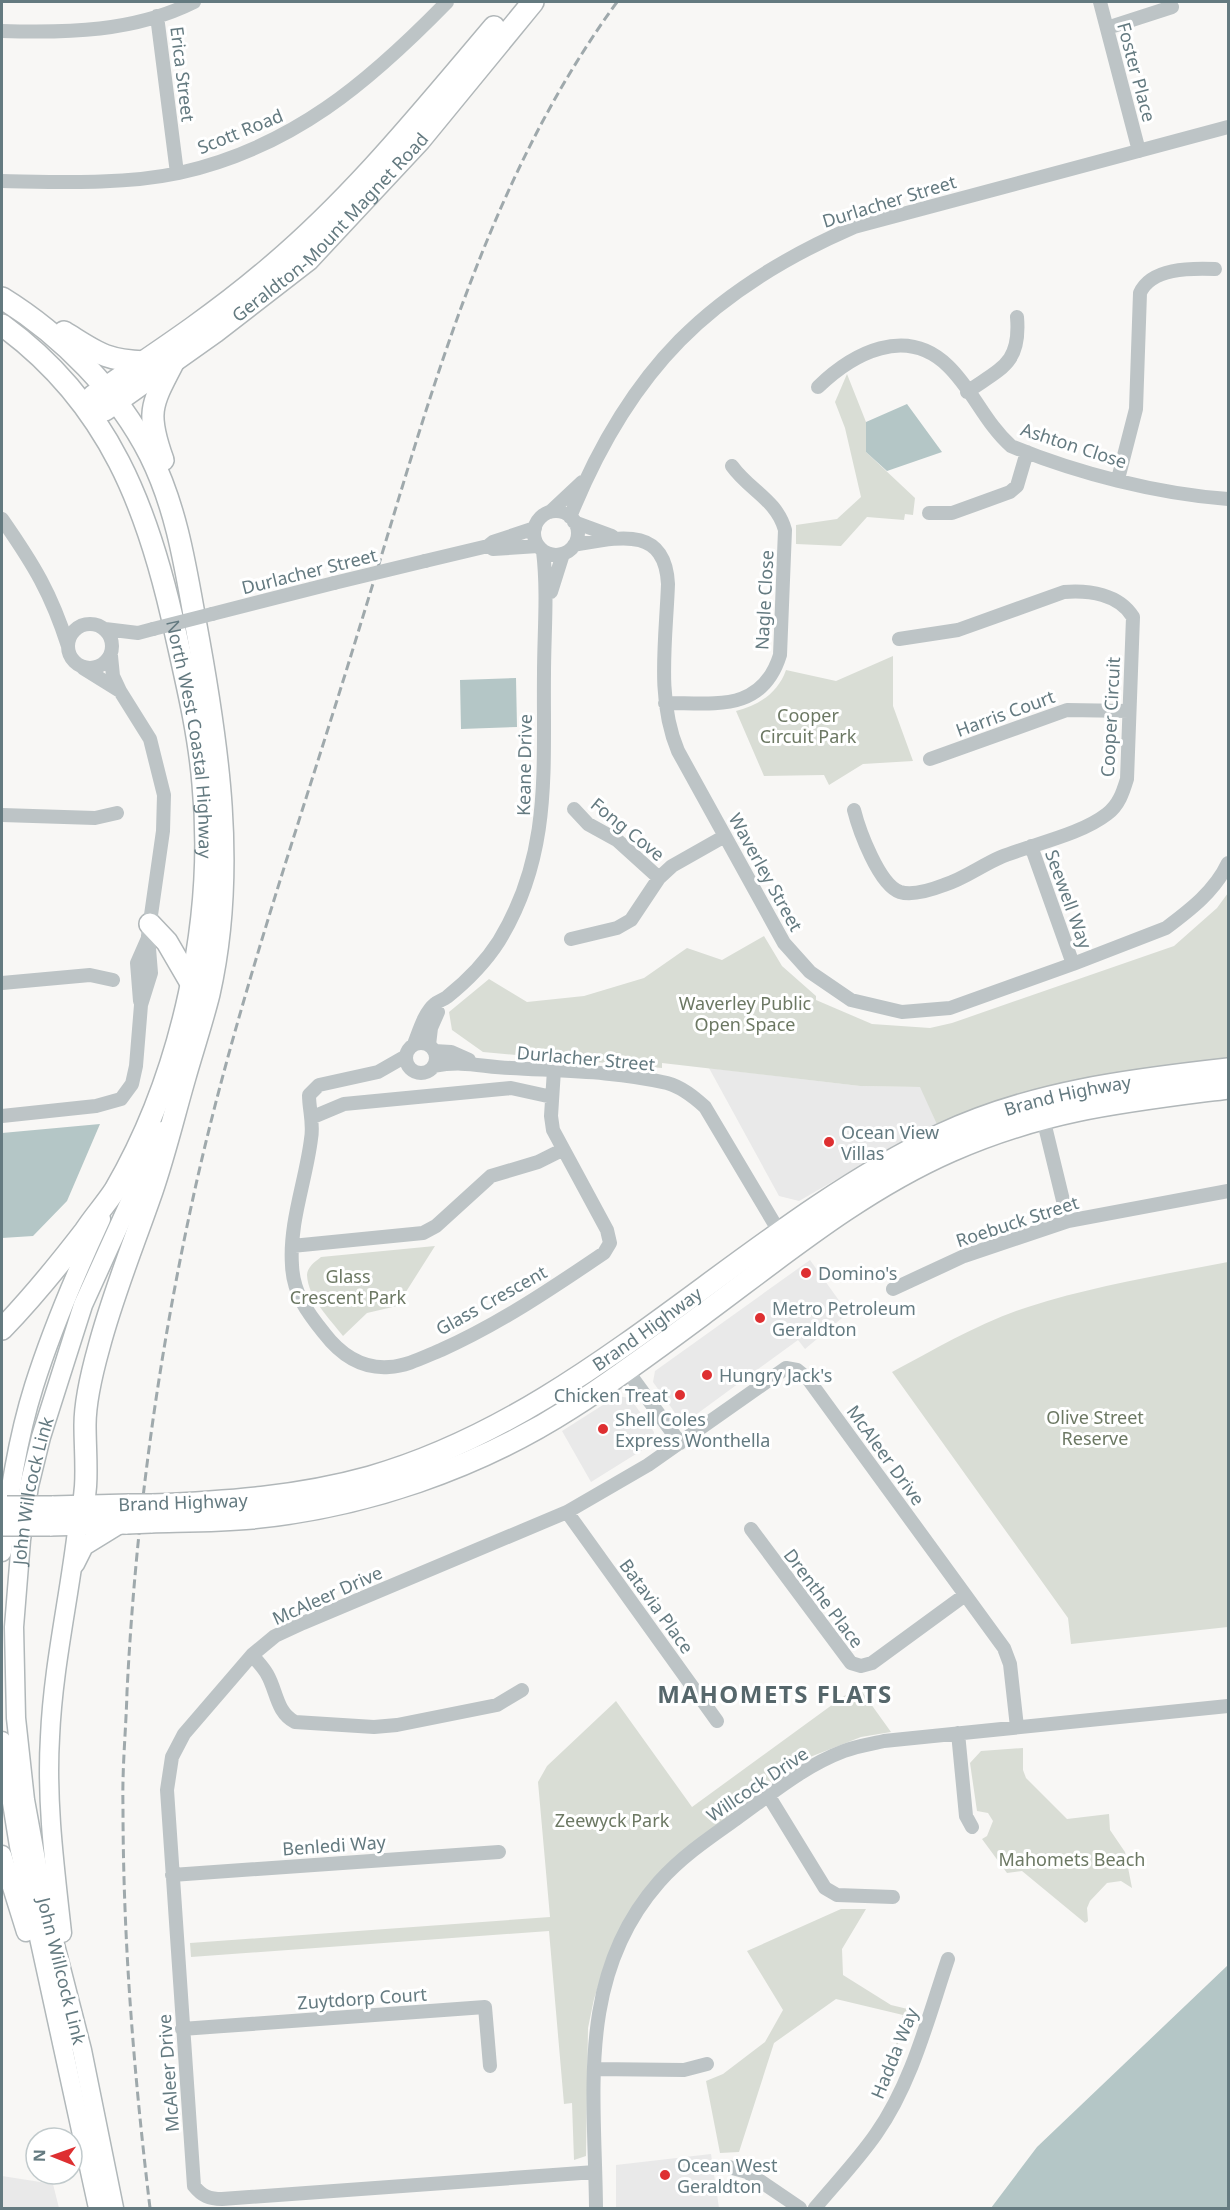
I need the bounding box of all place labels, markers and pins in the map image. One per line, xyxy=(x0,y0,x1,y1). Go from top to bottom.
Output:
place label: Ocean View Villas xyxy=(841,1120,939,1165)
marker: Ocean View Villas xyxy=(822,1135,836,1149)
place label: Domino's xyxy=(818,1261,897,1285)
marker: Domino's xyxy=(799,1266,813,1280)
place label: Metro Petroleum Geraldton xyxy=(772,1296,916,1341)
marker: Metro Petroleum Geraldton xyxy=(753,1311,767,1325)
place label: Hungry Jack's xyxy=(719,1363,832,1387)
marker: Hungry Jack's xyxy=(700,1368,714,1382)
place label: Chicken Treat xyxy=(554,1383,668,1407)
marker: Chicken Treat xyxy=(673,1388,687,1402)
place label: Shell Coles Express Wonthella xyxy=(615,1407,770,1452)
marker: Shell Coles Express Wonthella xyxy=(596,1422,610,1436)
place label: Ocean West Geraldton xyxy=(677,2153,778,2198)
marker: Ocean West Geraldton xyxy=(658,2168,672,2182)

